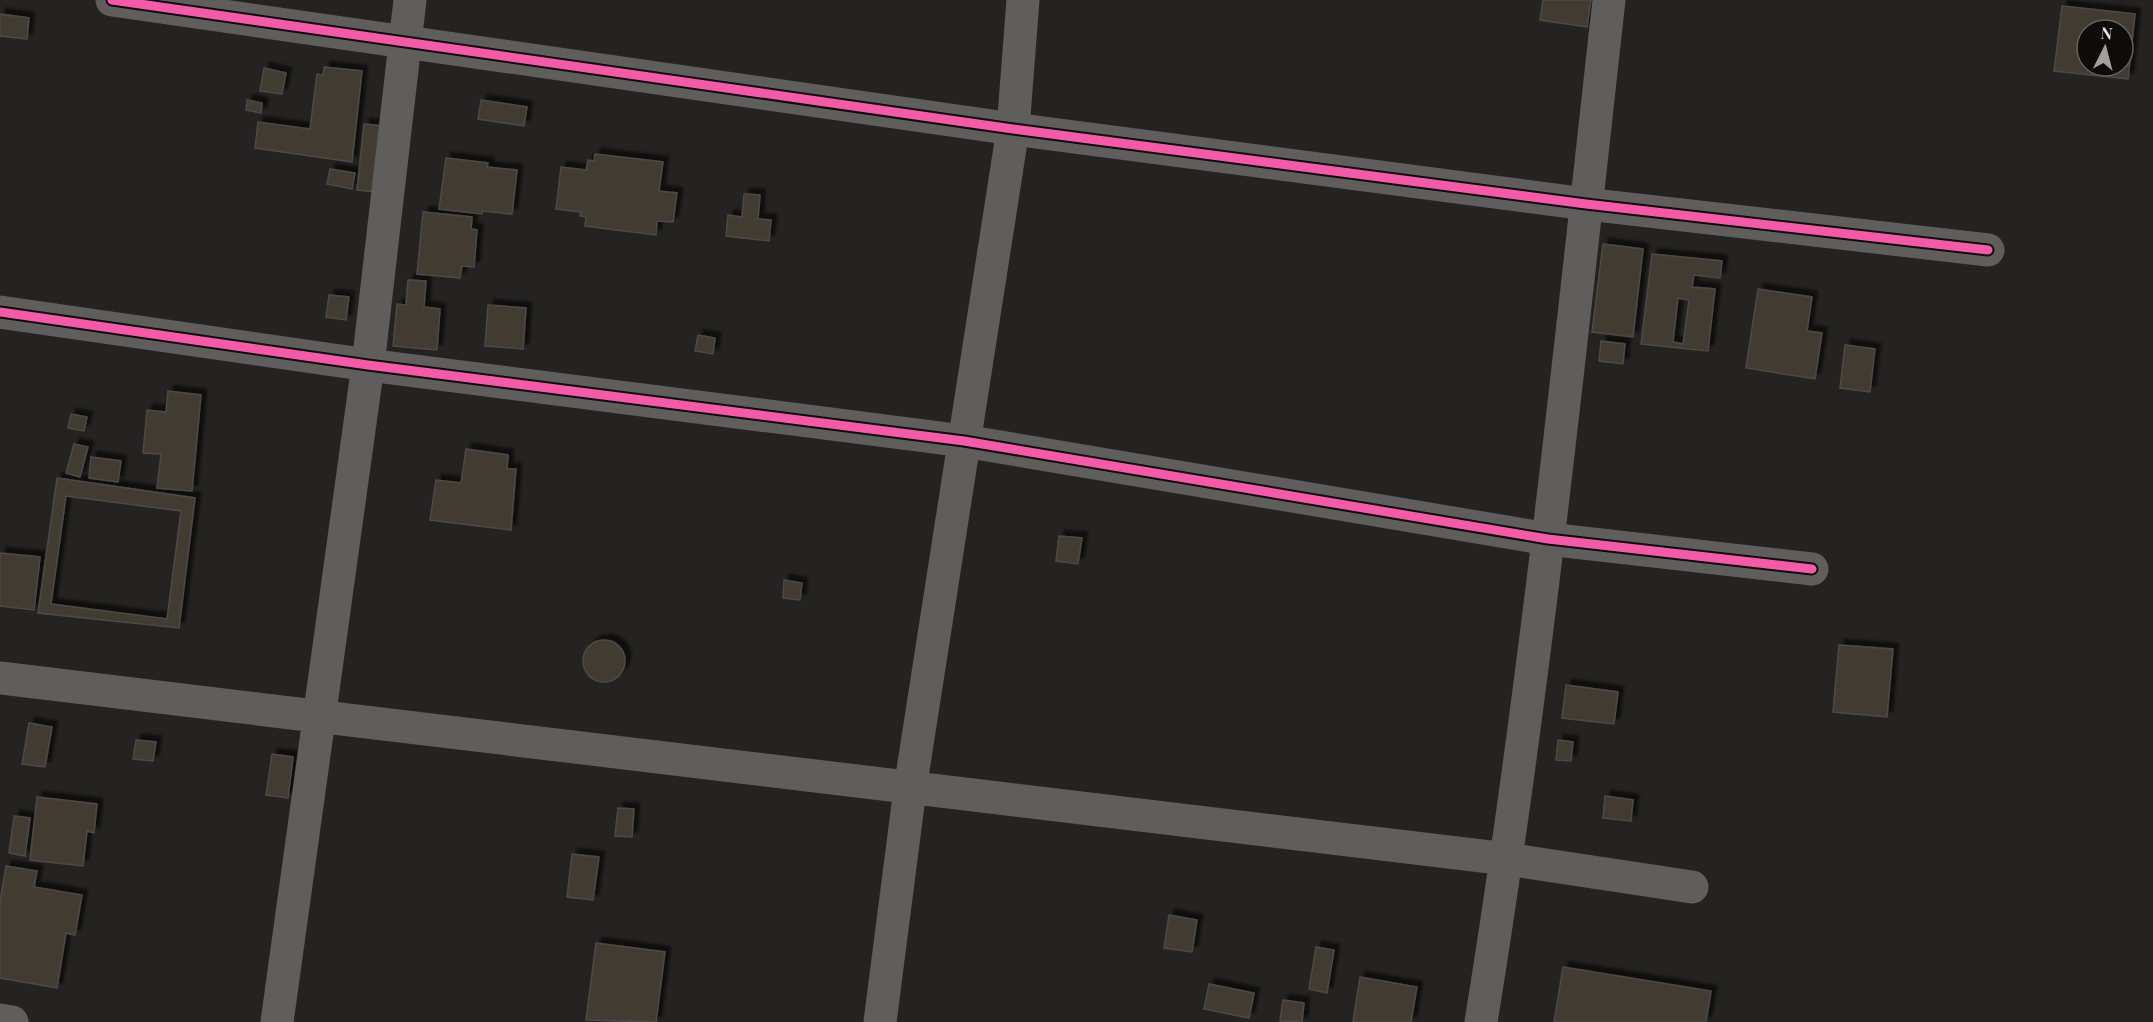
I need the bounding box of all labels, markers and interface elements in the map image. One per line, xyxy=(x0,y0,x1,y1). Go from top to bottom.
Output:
north arrow xyxy=(2075,18,2135,78)
text: N xyxy=(2100,22,2114,44)

